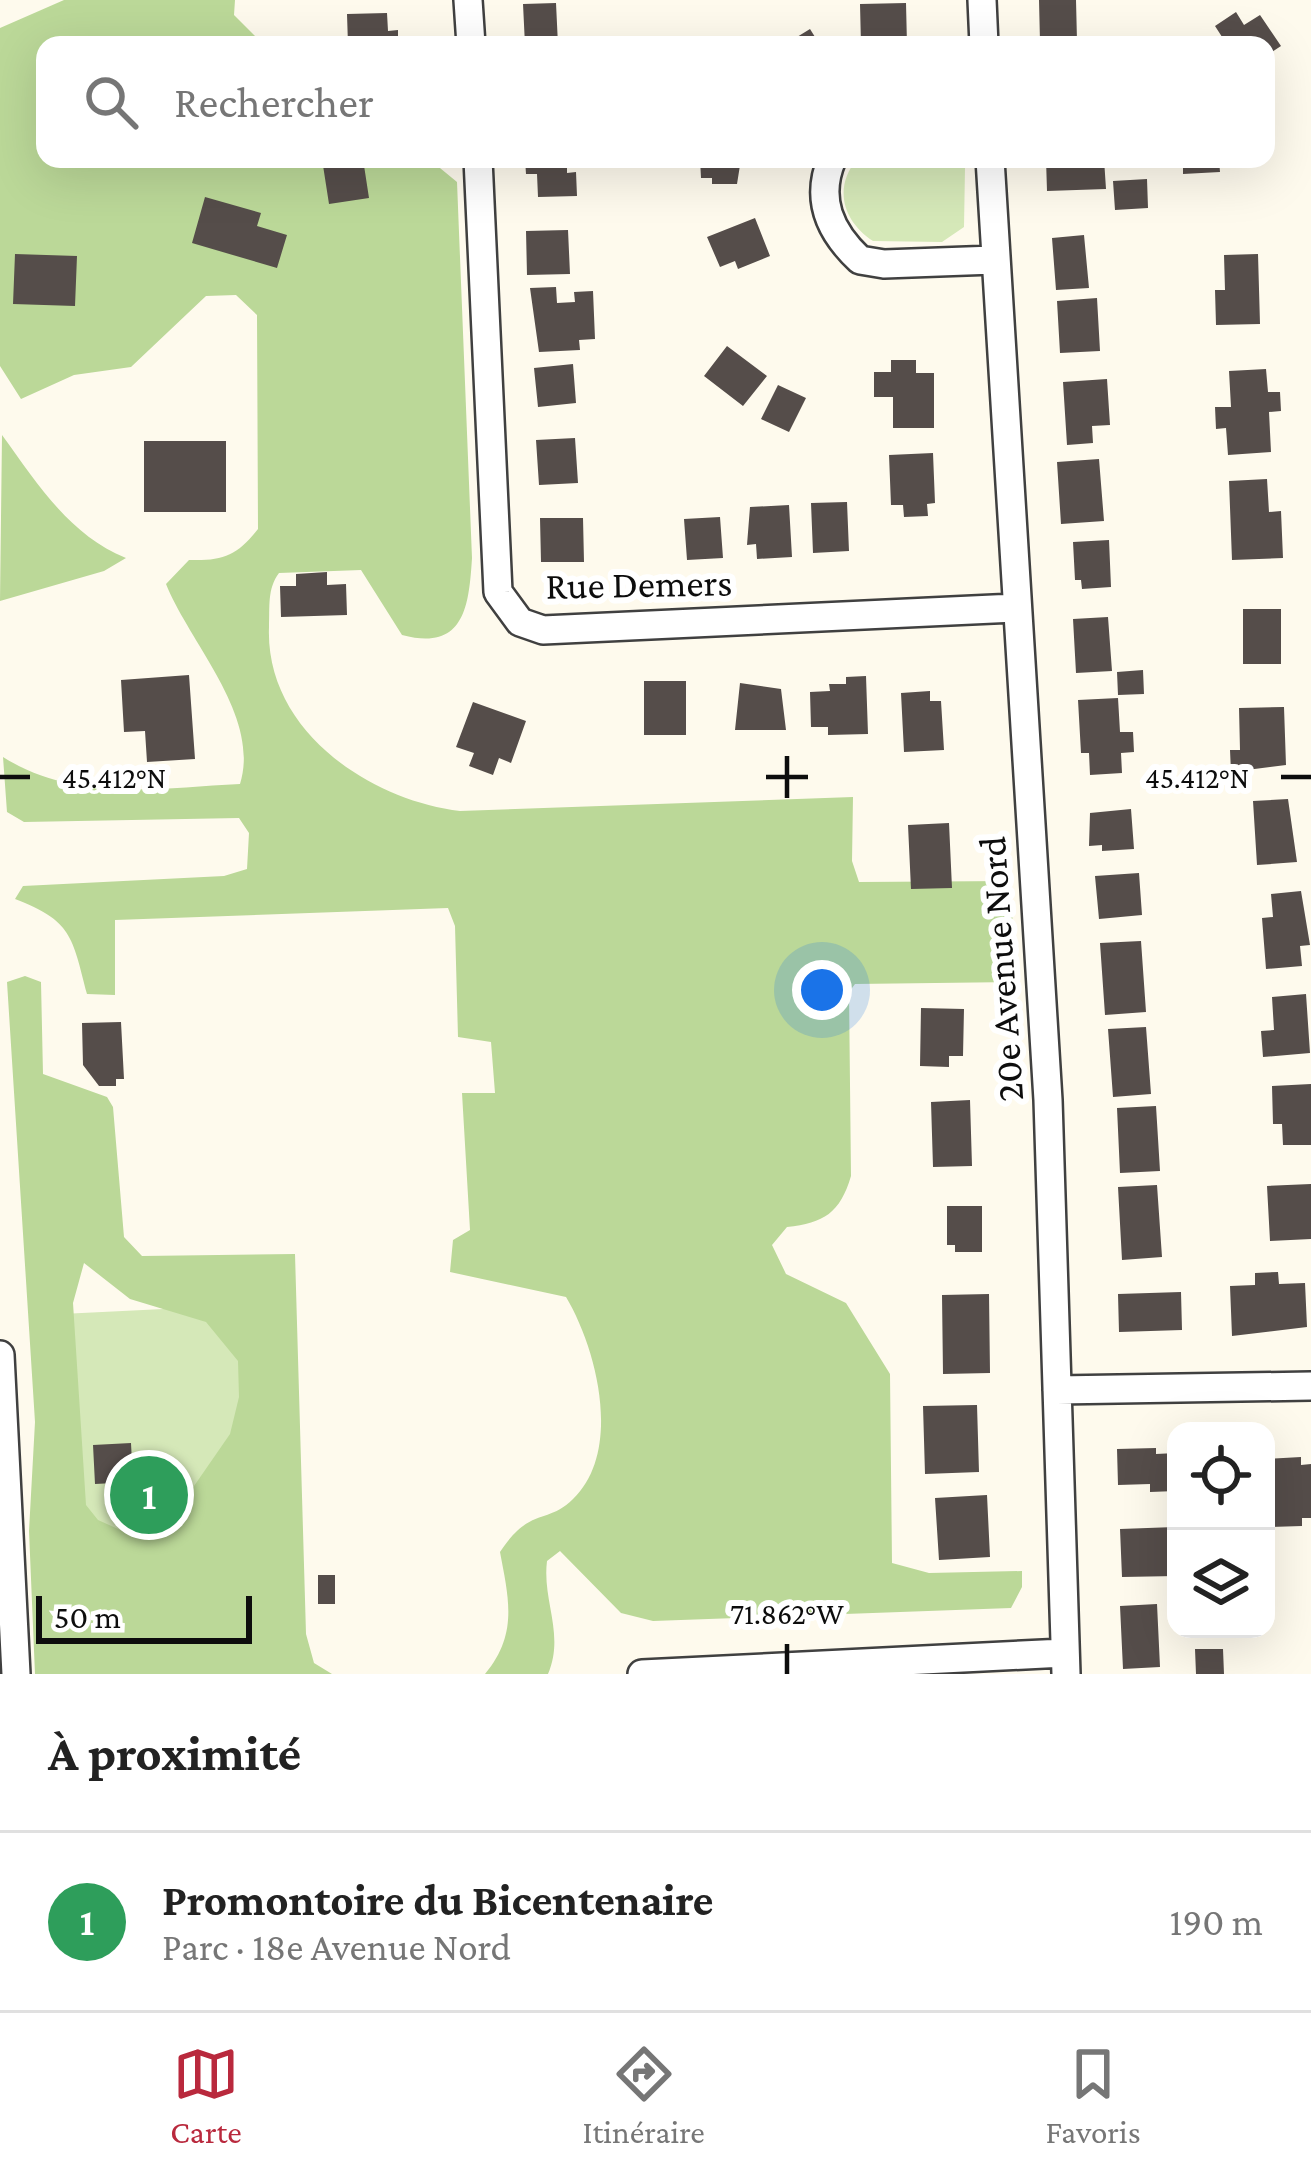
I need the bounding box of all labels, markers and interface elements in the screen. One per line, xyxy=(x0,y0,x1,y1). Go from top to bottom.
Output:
search box xyxy=(36,36,1275,168)
icon: search xyxy=(78,69,144,135)
text: Rechercher xyxy=(174,77,374,127)
street label: Rue Demers xyxy=(545,560,733,607)
text: 45.412°N xyxy=(62,761,166,794)
text: 45.412°N xyxy=(1145,761,1249,794)
street label: 20e Avenue Nord xyxy=(970,835,1031,1103)
your location xyxy=(792,960,852,1020)
map controls xyxy=(1167,1422,1275,1638)
button: locate xyxy=(1167,1422,1275,1530)
pin: 1 xyxy=(110,1450,188,1540)
button: layers xyxy=(1167,1530,1275,1638)
scale bar xyxy=(36,1590,252,1643)
text: 71.862°W xyxy=(730,1597,844,1630)
text: 50 m xyxy=(54,1598,121,1635)
text: À proximité xyxy=(48,1724,301,1781)
text: Promontoire du Bicentenaire xyxy=(162,1875,713,1925)
text: 1 xyxy=(80,1900,94,1943)
text: 190 m xyxy=(1170,1900,1263,1943)
text: Parc · 18e Avenue Nord xyxy=(162,1925,511,1968)
tab: Carte xyxy=(170,2041,242,2150)
tab: Itinéraire xyxy=(582,2041,705,2150)
tab: Favoris xyxy=(1045,2041,1141,2150)

